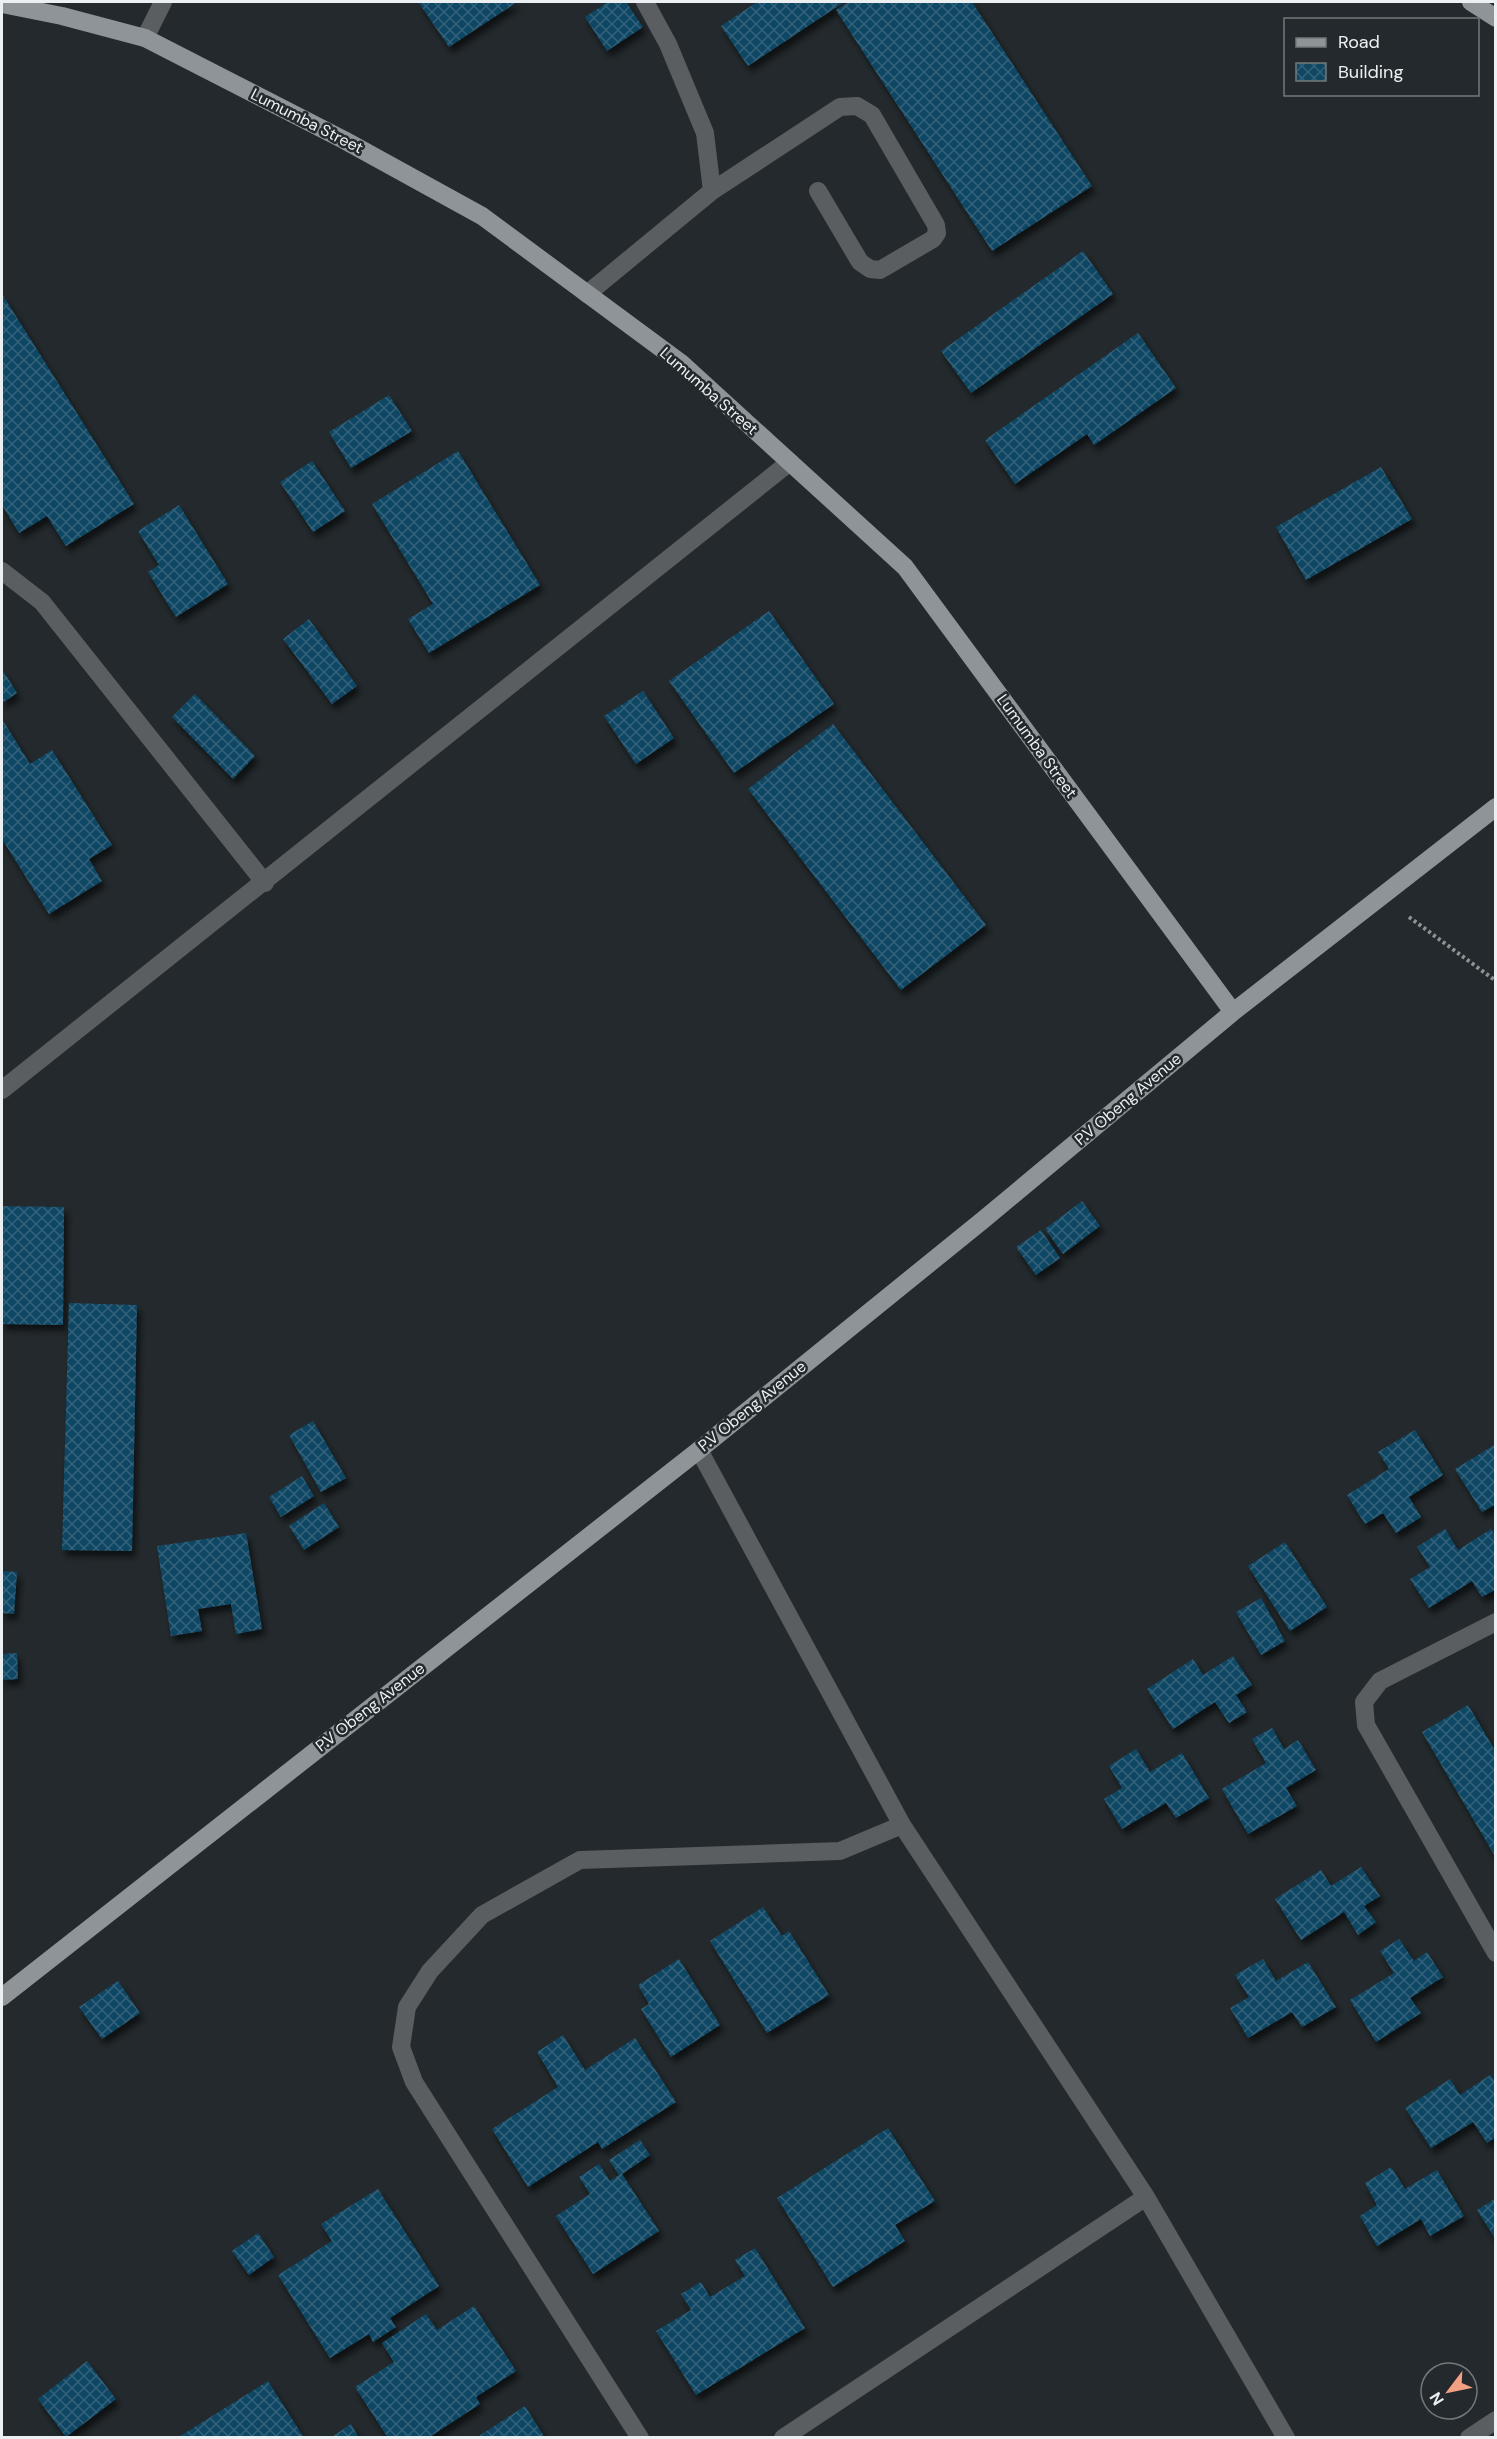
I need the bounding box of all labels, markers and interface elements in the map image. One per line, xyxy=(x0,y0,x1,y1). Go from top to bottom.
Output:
legend xyxy=(1284,18,1479,96)
text: Road xyxy=(1338,30,1380,54)
text: Building xyxy=(1338,60,1403,84)
street label: Lumumba Street xyxy=(247,84,367,158)
street label: Lumumba Street xyxy=(655,343,763,439)
street label: Lumumba Street xyxy=(992,690,1082,802)
street label: P.V Obeng Avenue xyxy=(1070,1048,1186,1150)
street label: P.V Obeng Avenue xyxy=(694,1356,810,1456)
street label: P.V Obeng Avenue xyxy=(311,1658,429,1756)
north arrow xyxy=(1419,2361,1479,2421)
text: N xyxy=(1425,2388,1449,2409)

